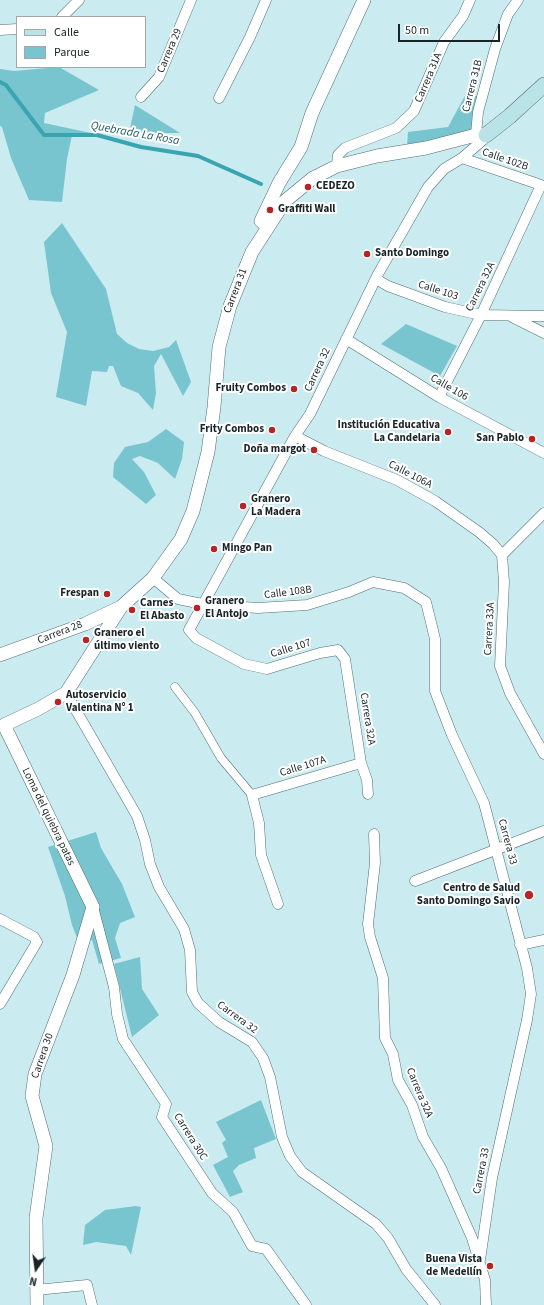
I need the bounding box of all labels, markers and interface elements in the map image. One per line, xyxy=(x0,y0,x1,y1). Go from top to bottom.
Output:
legend xyxy=(16,16,146,68)
scale bar xyxy=(400,16,502,42)
text: 50 m xyxy=(405,22,429,39)
text: Calle xyxy=(54,24,79,41)
street label: Carrera 29 xyxy=(155,27,185,75)
text: Parque xyxy=(54,44,90,61)
street label: Carrera 31A xyxy=(413,51,445,105)
street label: Carrera 31B xyxy=(460,58,486,114)
water label: Quebrada La Rosa xyxy=(89,119,181,149)
street label: Calle 102B xyxy=(480,146,530,174)
place label: CEDEZO xyxy=(316,180,355,194)
marker: CEDEZO xyxy=(303,182,313,192)
place label: Graffiti Wall xyxy=(278,203,335,217)
marker: Graffiti Wall xyxy=(265,205,275,215)
place label: Santo Domingo xyxy=(375,247,449,261)
marker: Santo Domingo xyxy=(362,249,372,259)
street label: Carrera 32A xyxy=(463,260,499,314)
street label: Carrera 31 xyxy=(221,267,251,315)
street label: Calle 103 xyxy=(416,278,460,304)
street label: Carrera 32 xyxy=(302,346,334,394)
street label: Calle 106 xyxy=(428,372,470,404)
place label: Fruity Combos xyxy=(215,382,286,396)
marker: Fruity Combos xyxy=(289,384,299,394)
place label: Institución Educativa La Candelaria xyxy=(338,419,440,445)
place label: Frity Combos xyxy=(200,423,264,437)
marker: Frity Combos xyxy=(267,425,277,435)
marker: Institución Educativa La Candelaria xyxy=(443,427,453,437)
place label: San Pablo xyxy=(476,432,524,446)
marker: San Pablo xyxy=(527,434,537,444)
place label: Doña margot xyxy=(243,443,306,457)
marker: Doña margot xyxy=(309,445,319,455)
street label: Calle 106A xyxy=(386,458,434,492)
place label: Granero La Madera xyxy=(251,493,301,519)
marker: Granero La Madera xyxy=(238,501,248,511)
place label: Mingo Pan xyxy=(222,542,272,556)
marker: Mingo Pan xyxy=(209,544,219,554)
street label: Calle 108B xyxy=(263,584,313,602)
place label: Frespan xyxy=(60,587,99,601)
marker: Frespan xyxy=(102,589,112,599)
place label: Granero El Antojo xyxy=(205,595,248,621)
place label: Carnes El Abasto xyxy=(140,597,184,623)
street label: Carrera 33A xyxy=(482,602,498,656)
marker: Granero El Antojo xyxy=(192,603,202,613)
marker: Carnes El Abasto xyxy=(127,605,137,615)
street label: Carrera 28 xyxy=(36,618,84,648)
place label: Granero el último viento xyxy=(94,627,159,653)
marker: Granero el último viento xyxy=(81,635,91,645)
street label: Calle 107 xyxy=(269,637,313,661)
place label: Autoservicio Valentina N° 1 xyxy=(66,689,134,715)
street label: Carrera 32A xyxy=(356,692,378,746)
marker: Autoservicio Valentina N° 1 xyxy=(53,697,63,707)
street label: Calle 107A xyxy=(278,754,328,780)
street label: Loma del quiebra patas xyxy=(19,766,77,868)
street label: Carrera 33 xyxy=(495,818,519,866)
place label: Centro de Salud Santo Domingo Savio xyxy=(417,882,520,908)
marker: Centro de Salud Santo Domingo Savio xyxy=(523,889,535,901)
street label: Carrera 32 xyxy=(214,999,260,1037)
street label: Carrera 30 xyxy=(29,1032,57,1080)
street label: Carrera 32A xyxy=(403,1066,435,1120)
street label: Carrera 30C xyxy=(170,1111,210,1163)
street label: Carrera 33 xyxy=(471,1147,493,1195)
north arrow xyxy=(16,1249,56,1289)
place label: Buena Vista de Medellín xyxy=(426,1253,482,1279)
marker: Buena Vista de Medellín xyxy=(485,1261,495,1271)
text: N xyxy=(28,1273,38,1289)

